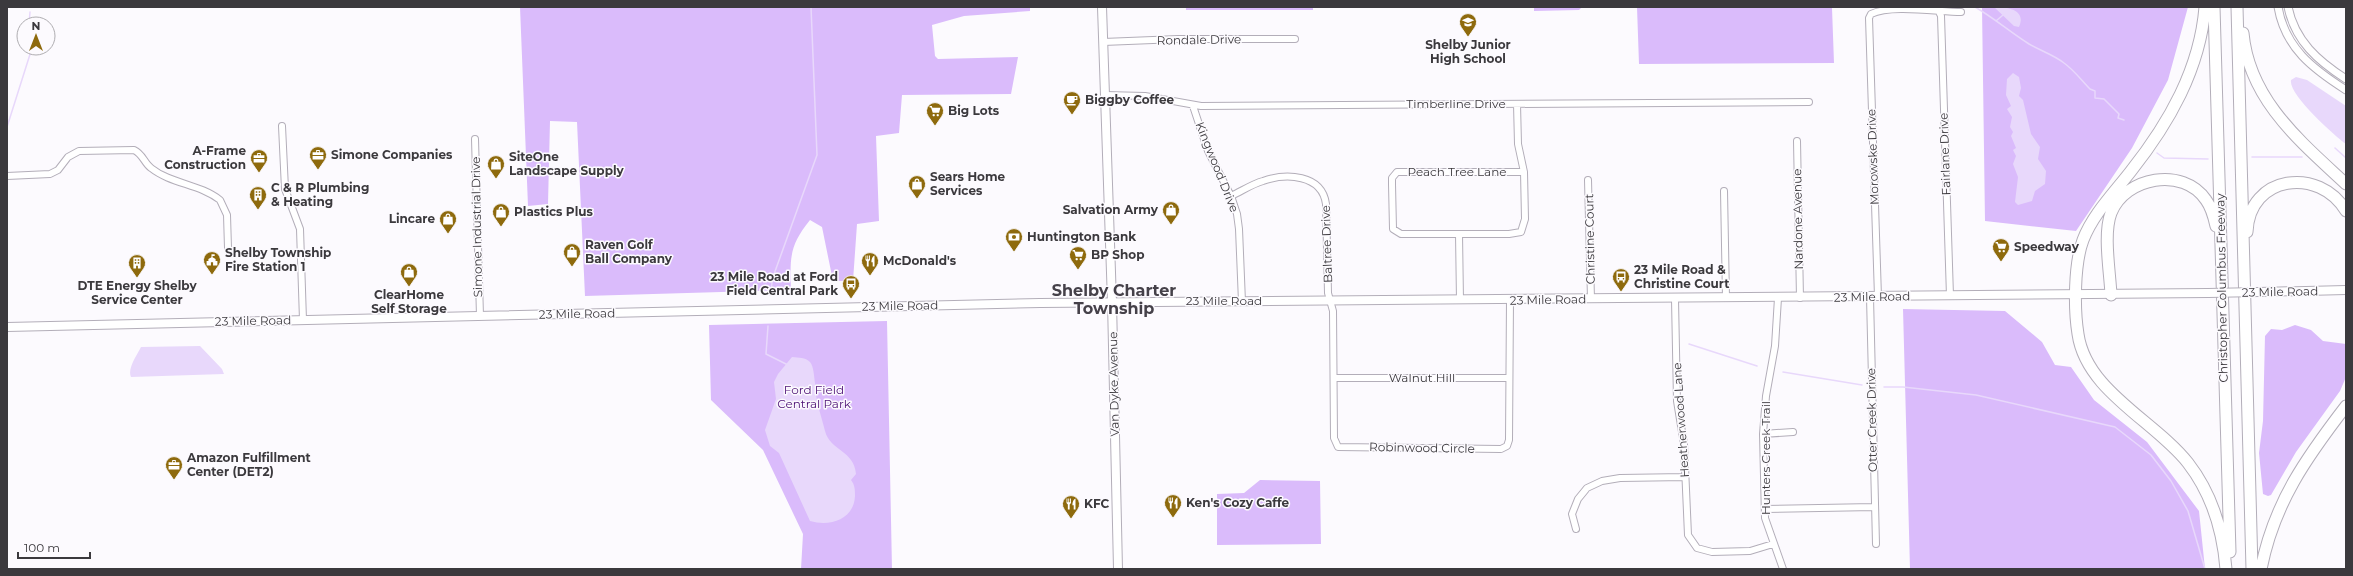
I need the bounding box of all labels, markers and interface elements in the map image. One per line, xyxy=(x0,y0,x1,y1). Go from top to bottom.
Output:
school or university icon: Shelby Junior High School xyxy=(1458,12,1478,37)
north arrow xyxy=(16,16,56,56)
text: N xyxy=(32,19,40,33)
street label: Rondale Drive xyxy=(1157,31,1241,48)
place label: Shelby Junior High School xyxy=(1425,37,1511,66)
cafe icon: Biggby Coffee xyxy=(1062,90,1082,115)
place label: Biggby Coffee xyxy=(1085,92,1174,107)
street label: Timberline Drive xyxy=(1406,96,1506,111)
supermarket icon: Big Lots xyxy=(925,101,945,126)
place label: Big Lots xyxy=(948,103,1000,118)
street label: Morowske Drive xyxy=(1863,109,1882,205)
street label: Fairlane Drive xyxy=(1936,112,1953,196)
street label: Kingwood Drive xyxy=(1192,119,1242,214)
place label: A-Frame Construction xyxy=(164,143,246,172)
office icon: Simone Companies xyxy=(308,145,328,170)
place label: Simone Companies xyxy=(331,147,453,162)
office icon: A-Frame Construction xyxy=(249,148,269,173)
place label: SiteOne Landscape Supply xyxy=(509,149,625,178)
shop icon: SiteOne Landscape Supply xyxy=(486,154,506,179)
street label: Simone Industrial Drive xyxy=(468,156,485,298)
street label: Peach Tree Lane xyxy=(1407,164,1507,179)
street label: Nardone Avenue xyxy=(1789,168,1806,270)
place label: Sears Home Services xyxy=(930,169,1006,198)
shop icon: Sears Home Services xyxy=(907,174,927,199)
place label: C & R Plumbing & Heating xyxy=(271,180,369,209)
building icon: C & R Plumbing & Heating xyxy=(248,185,268,210)
street label: Christine Court xyxy=(1581,193,1598,284)
street label: Christopher Columbus Freeway xyxy=(2212,193,2231,383)
shop icon: Salvation Army xyxy=(1161,200,1181,225)
shop icon: Plastics Plus xyxy=(491,202,511,227)
place label: Salvation Army xyxy=(1063,202,1159,217)
place label: Plastics Plus xyxy=(514,204,594,219)
street label: Baltree Drive xyxy=(1318,205,1335,283)
shop icon: Lincare xyxy=(438,209,458,234)
place label: Lincare xyxy=(389,211,435,226)
bank icon: Huntington Bank xyxy=(1004,227,1024,252)
place label: Huntington Bank xyxy=(1027,229,1136,244)
place label: Raven Golf Ball Company xyxy=(585,237,673,266)
supermarket icon: Speedway xyxy=(1991,237,2011,262)
place label: Speedway xyxy=(2014,239,2080,254)
shop icon: Raven Golf Ball Company xyxy=(562,242,582,267)
place label: Shelby Township Fire Station 1 xyxy=(225,245,331,274)
supermarket icon: BP Shop xyxy=(1068,245,1088,270)
place label: BP Shop xyxy=(1091,247,1145,262)
public building icon: Shelby Township Fire Station 1 xyxy=(202,250,222,275)
restaurant icon: McDonald's xyxy=(860,251,880,276)
building icon: DTE Energy Shelby Service Center xyxy=(127,253,147,278)
place label: McDonald's xyxy=(883,253,957,268)
shop icon: ClearHome Self Storage xyxy=(399,262,419,287)
place label: 23 Mile Road & Christine Court xyxy=(1634,262,1730,291)
bus stop icon: 23 Mile Road & Christine Court xyxy=(1611,267,1631,292)
place label: 23 Mile Road at Ford Field Central Park xyxy=(710,269,838,298)
bus stop icon: 23 Mile Road at Ford Field Central Park xyxy=(841,274,861,299)
place label: DTE Energy Shelby Service Center xyxy=(77,278,197,307)
district label: Shelby Charter Township xyxy=(1052,281,1176,318)
street label: 23 Mile Road xyxy=(2242,283,2318,300)
place label: ClearHome Self Storage xyxy=(371,287,447,316)
street label: 23 Mile Road xyxy=(1834,288,1910,305)
street label: 23 Mile Road xyxy=(1510,291,1586,308)
street label: 23 Mile Road xyxy=(1186,293,1262,308)
street label: 23 Mile Road xyxy=(862,297,938,314)
street label: 23 Mile Road xyxy=(539,305,615,322)
street label: 23 Mile Road xyxy=(215,312,291,329)
street label: Van Dyke Avenue xyxy=(1105,331,1122,437)
street label: Heatherwood Lane xyxy=(1669,362,1692,478)
street label: Otter Creek Drive xyxy=(1863,368,1880,472)
street label: Walnut Hill xyxy=(1389,370,1455,385)
park label: Ford Field Central Park xyxy=(777,382,852,411)
street label: Hunters Creek Trail xyxy=(1758,401,1773,515)
street label: Robinwood Circle xyxy=(1369,439,1475,456)
place label: Amazon Fulfillment Center (DET2) xyxy=(186,450,312,479)
office icon: Amazon Fulfillment Center (DET2) xyxy=(164,455,184,480)
restaurant icon: Ken's Cozy Caffe xyxy=(1163,493,1183,518)
restaurant icon: KFC xyxy=(1061,494,1081,519)
place label: Ken's Cozy Caffe xyxy=(1186,495,1290,510)
place label: KFC xyxy=(1084,496,1109,511)
scale bar xyxy=(18,534,90,560)
text: 100 m xyxy=(24,540,60,555)

